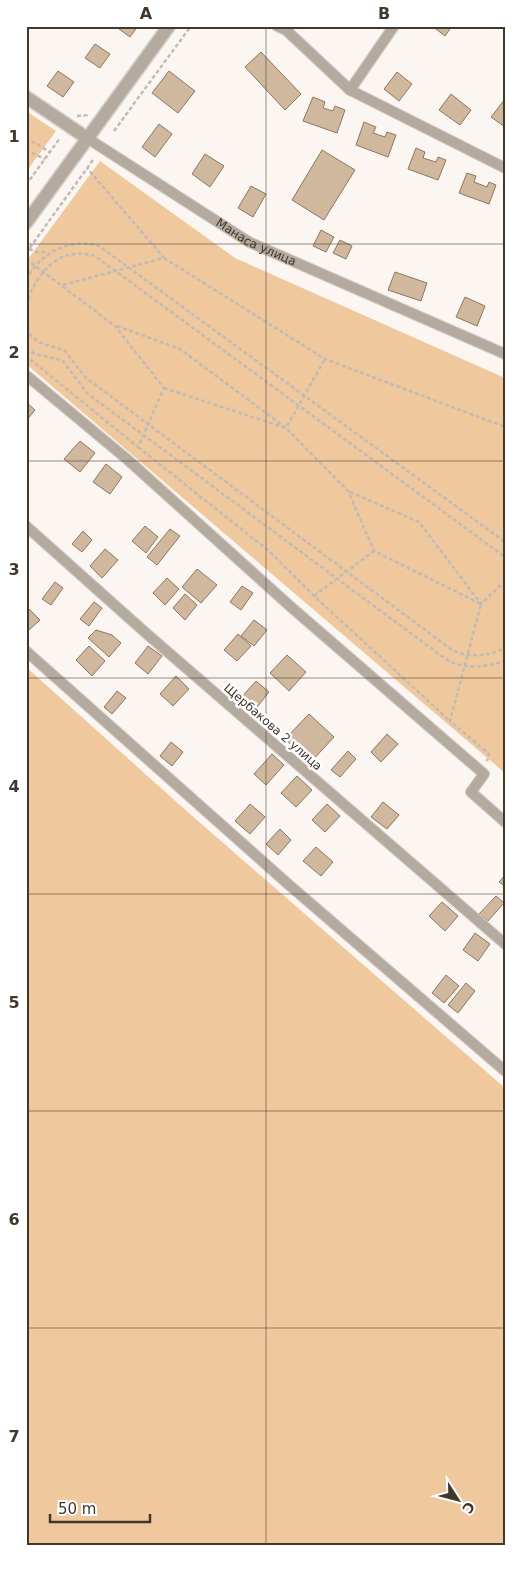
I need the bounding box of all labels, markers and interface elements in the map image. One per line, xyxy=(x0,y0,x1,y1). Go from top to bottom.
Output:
text: A xyxy=(140,4,153,23)
text: B xyxy=(378,4,390,23)
text: 1 xyxy=(8,127,20,146)
street label: Манаса улица xyxy=(213,216,298,269)
text: 2 xyxy=(8,343,20,362)
text: 3 xyxy=(8,560,20,579)
street label: Щербакова 2 улица xyxy=(221,681,325,773)
text: 4 xyxy=(8,777,20,796)
text: 5 xyxy=(8,993,20,1012)
text: 6 xyxy=(8,1210,20,1229)
text: 7 xyxy=(8,1427,20,1446)
north arrow xyxy=(434,1474,484,1524)
scale bar xyxy=(50,1492,150,1524)
text: С xyxy=(459,1499,478,1517)
text: 50 m xyxy=(58,1500,96,1518)

